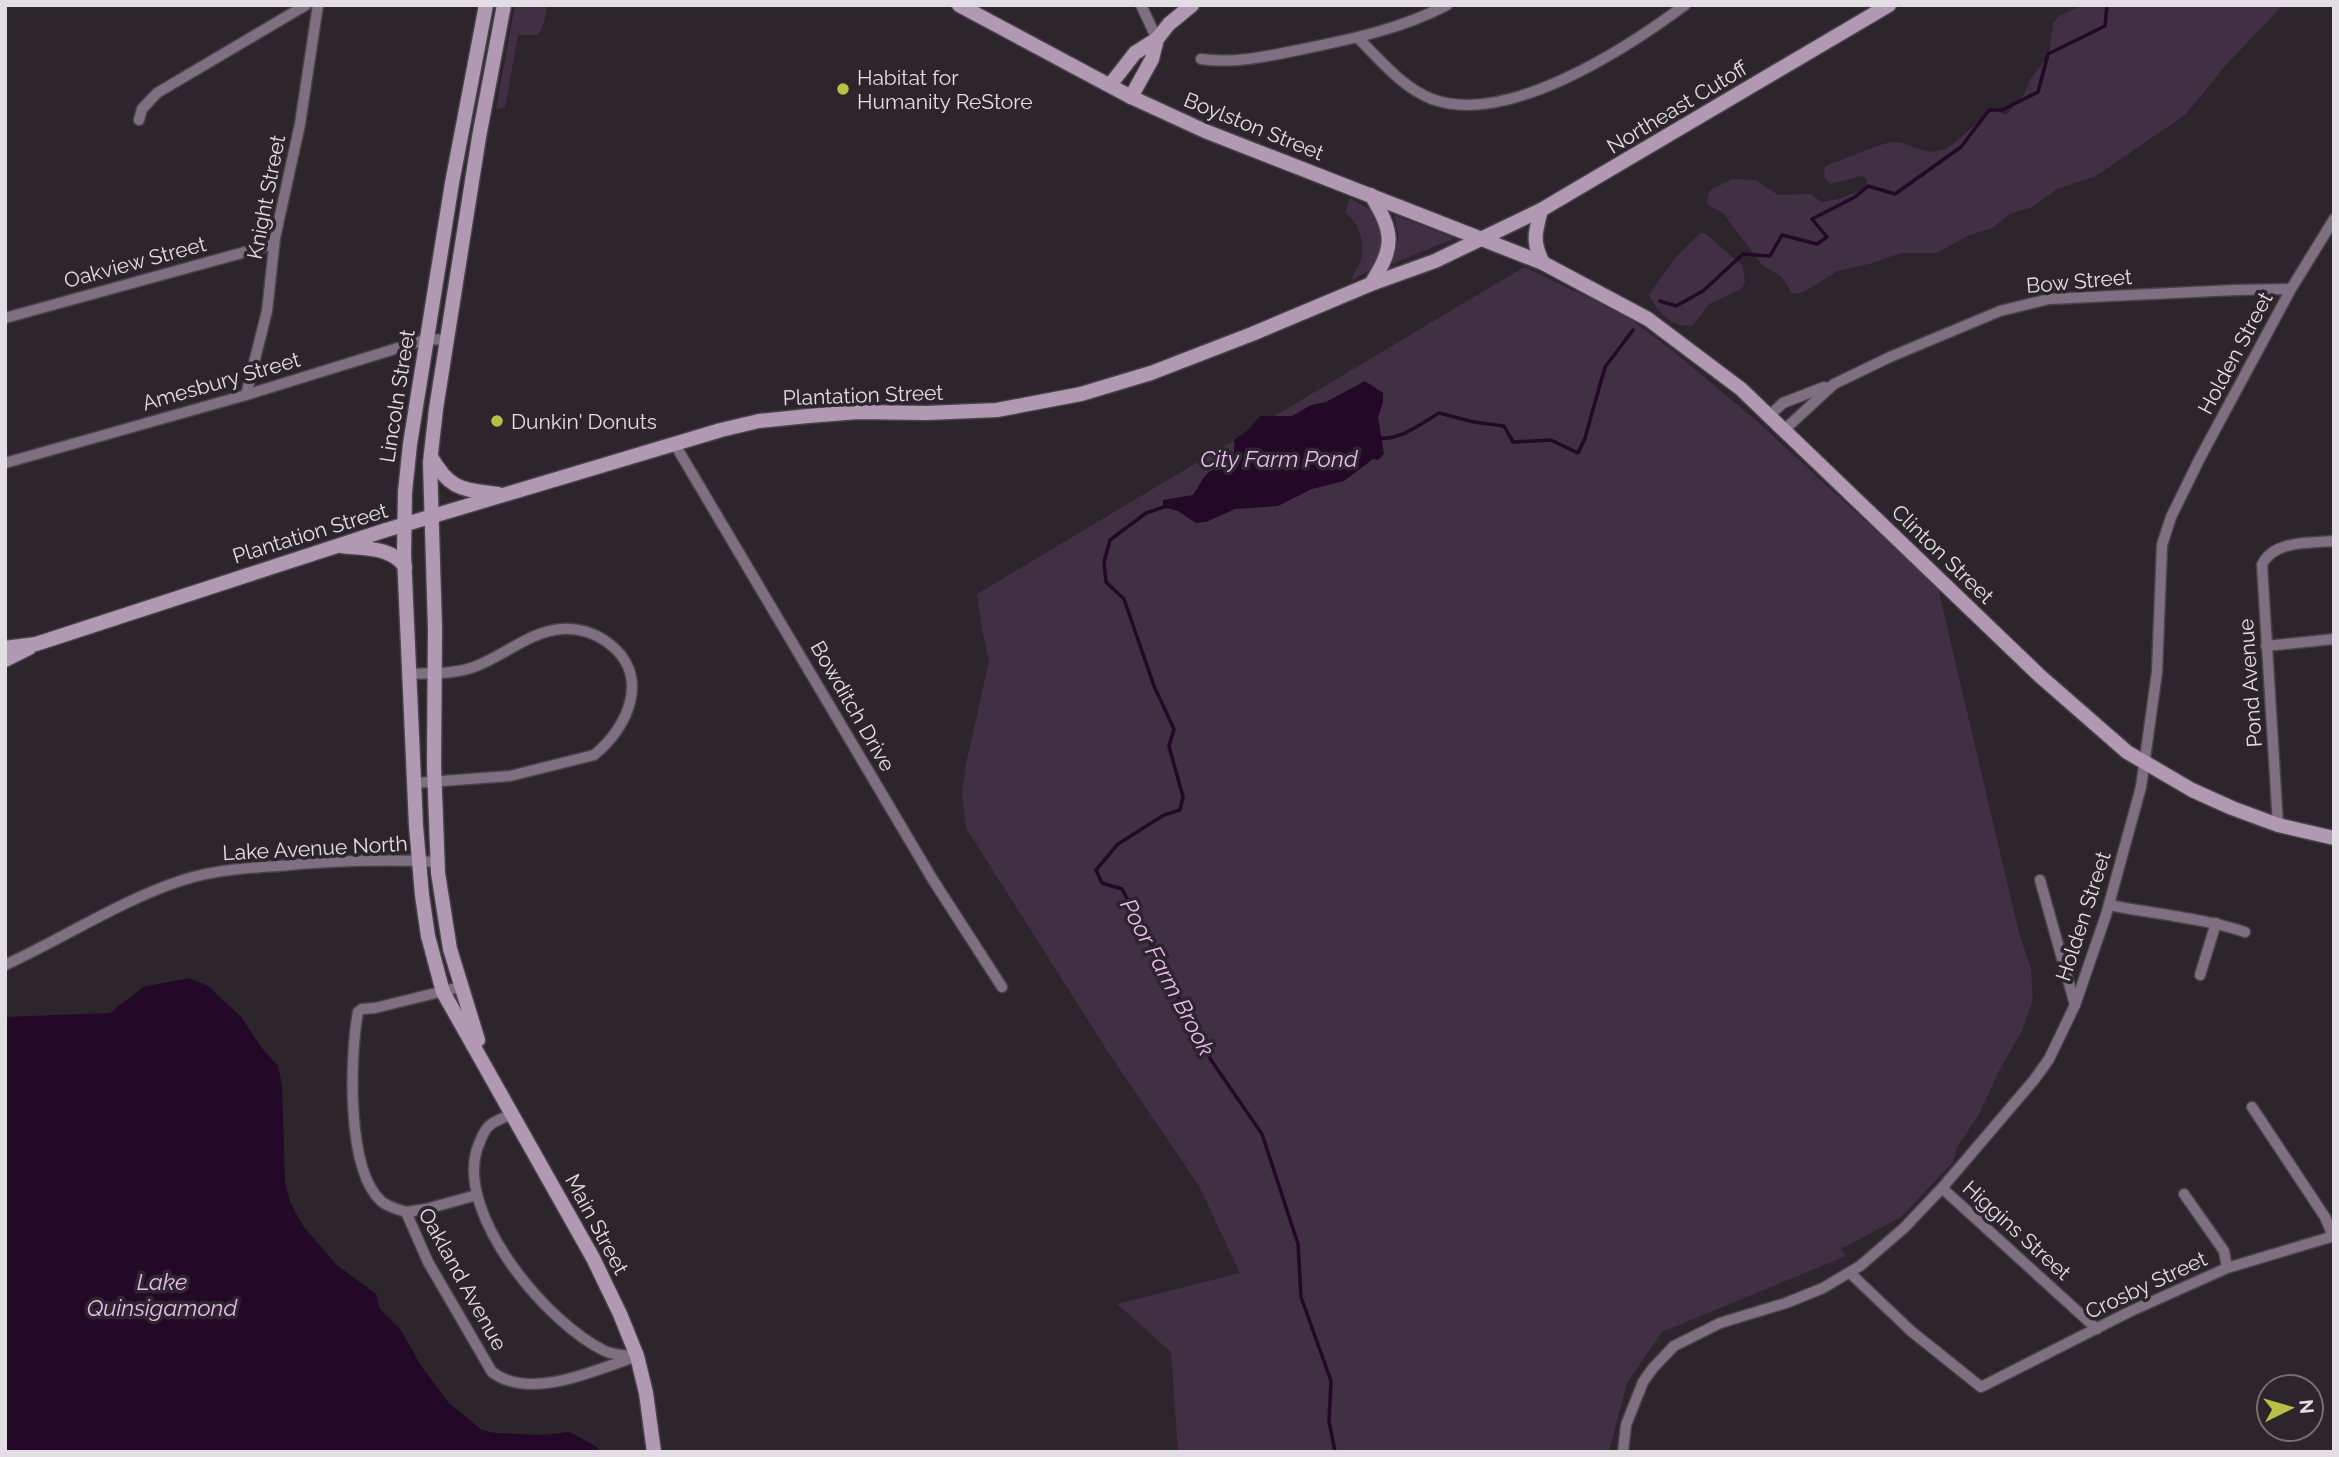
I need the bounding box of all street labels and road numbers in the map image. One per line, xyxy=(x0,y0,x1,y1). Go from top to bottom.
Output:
street label: Northeast Cutoff xyxy=(1602,55,1753,159)
street label: Boylston Street xyxy=(1180,87,1328,165)
street label: Knight Street xyxy=(242,133,290,261)
street label: Oakview Street xyxy=(61,231,209,293)
street label: Bow Street xyxy=(2025,264,2133,298)
street label: Holden Street xyxy=(2192,288,2278,418)
street label: Lincoln Street xyxy=(374,328,420,464)
street label: Amesbury Street xyxy=(139,346,303,416)
street label: Plantation Street xyxy=(782,380,944,410)
street label: Plantation Street xyxy=(230,498,390,568)
street label: Clinton Street xyxy=(1887,499,1999,609)
street label: Pond Avenue xyxy=(2233,618,2267,748)
street label: Bowditch Drive xyxy=(806,636,900,776)
street label: Lake Avenue North xyxy=(222,831,408,865)
street label: Holden Street xyxy=(2050,848,2116,984)
street label: Main Street xyxy=(560,1170,634,1278)
street label: Higgins Street xyxy=(1958,1175,2076,1285)
street label: Oakland Avenue xyxy=(413,1203,513,1355)
street label: Crosby Street xyxy=(2081,1246,2211,1324)

